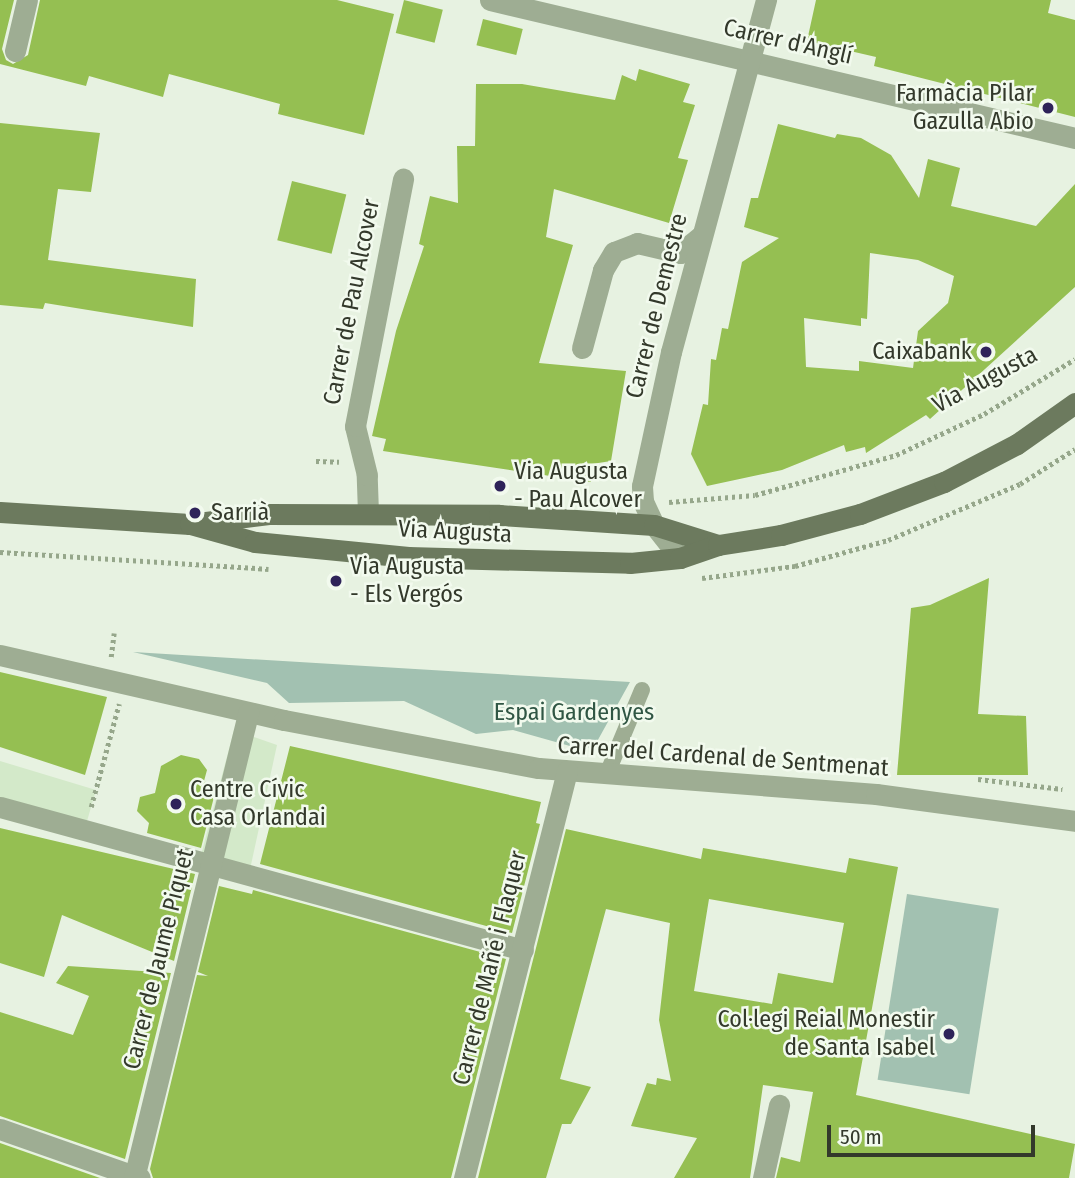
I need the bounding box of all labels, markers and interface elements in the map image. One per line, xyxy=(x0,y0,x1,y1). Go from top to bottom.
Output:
street label: Carrer d'Anglí xyxy=(721,13,855,71)
place label: Farmàcia Pilar Gazulla Abio xyxy=(896,80,1034,136)
marker: Farmàcia Pilar Gazulla Abio xyxy=(1040,100,1056,116)
street label: Carrer de Pau Alcover xyxy=(318,197,386,407)
street label: Carrer de Demestre xyxy=(620,210,694,402)
place label: Caixabank xyxy=(872,338,972,366)
street label: Via Augusta xyxy=(928,340,1042,420)
marker: Caixabank xyxy=(978,344,994,360)
place label: Via Augusta - Pau Alcover xyxy=(514,458,642,514)
marker: Via Augusta - Pau Alcover xyxy=(492,478,508,494)
place label: Sarrià xyxy=(211,499,269,527)
marker: Sarrià xyxy=(185,503,205,523)
street label: Via Augusta xyxy=(397,515,513,549)
place label: Via Augusta - Els Vergós xyxy=(350,553,464,609)
marker: Via Augusta - Els Vergós xyxy=(328,573,344,589)
park label: Espai Gardenyes xyxy=(494,699,654,727)
street label: Carrer del Cardenal de Sentmenat xyxy=(556,731,890,783)
place label: Centre Cívic Casa Orlandai xyxy=(190,776,326,832)
marker: Centre Cívic Casa Orlandai xyxy=(168,796,184,812)
street label: Carrer de Jaume Piquet xyxy=(118,846,200,1072)
street label: Carrer de Mañé i Flaquer xyxy=(447,848,533,1088)
place label: Col·legi Reial Monestir de Santa Isabel xyxy=(718,1006,935,1062)
marker: Col·legi Reial Monestir de Santa Isabel xyxy=(941,1026,957,1042)
scale bar xyxy=(830,1112,1038,1156)
text: 50 m xyxy=(840,1124,882,1150)

